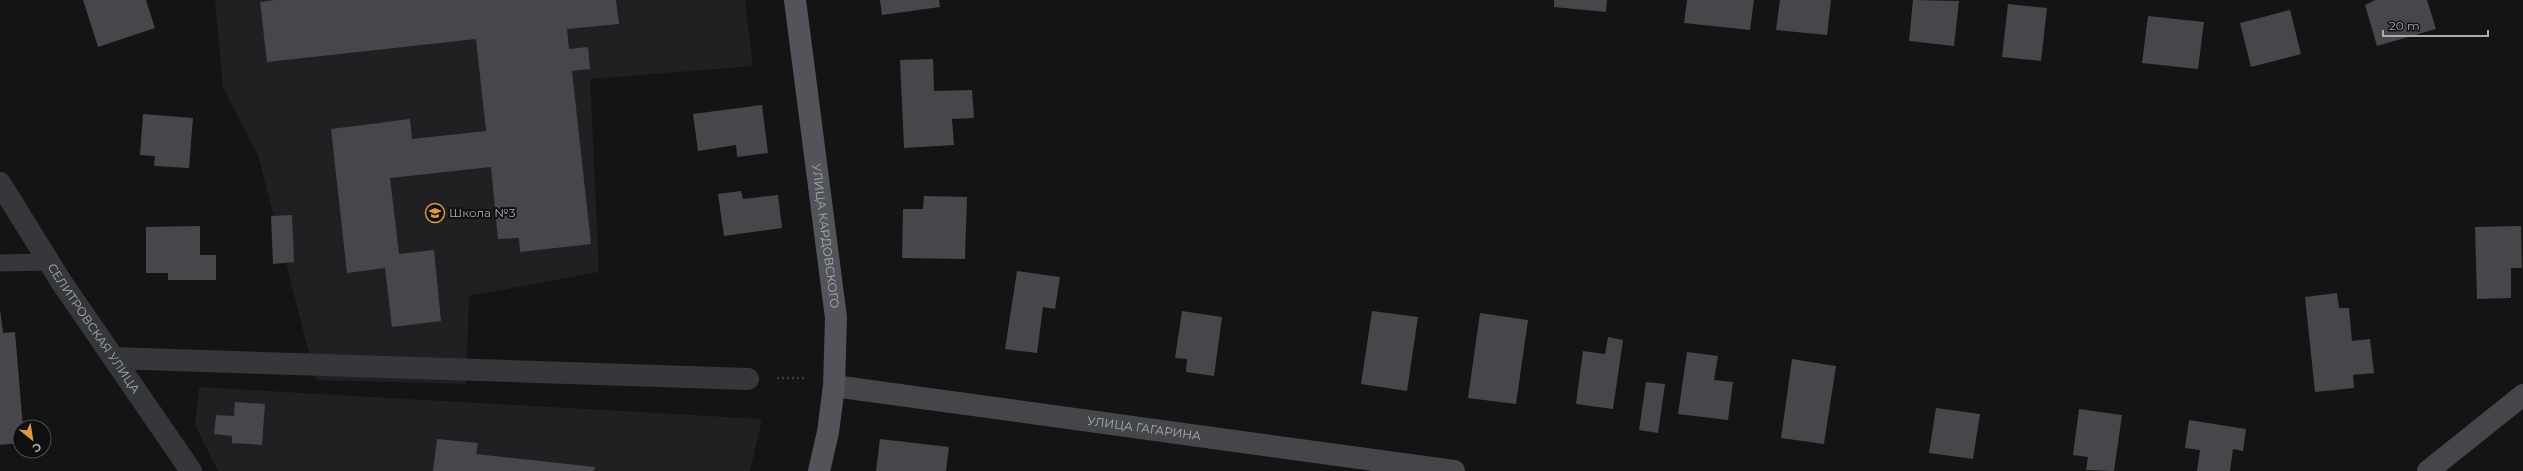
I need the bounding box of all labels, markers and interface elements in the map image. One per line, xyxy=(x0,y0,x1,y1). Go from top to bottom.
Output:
scale bar xyxy=(2383,12,2488,38)
text: 20 m xyxy=(2389,18,2420,33)
street label: УЛИЦА КАРДОВСКОГО xyxy=(809,163,843,309)
school or university icon: Школа №3 xyxy=(424,202,446,224)
place label: Школа №3 xyxy=(449,205,516,220)
street label: СЕЛИТРОВСКАЯ УЛИЦА xyxy=(45,260,143,396)
street label: УЛИЦА ГАГАРИНА xyxy=(1086,413,1202,443)
north arrow xyxy=(12,419,52,459)
text: С xyxy=(30,440,44,456)

